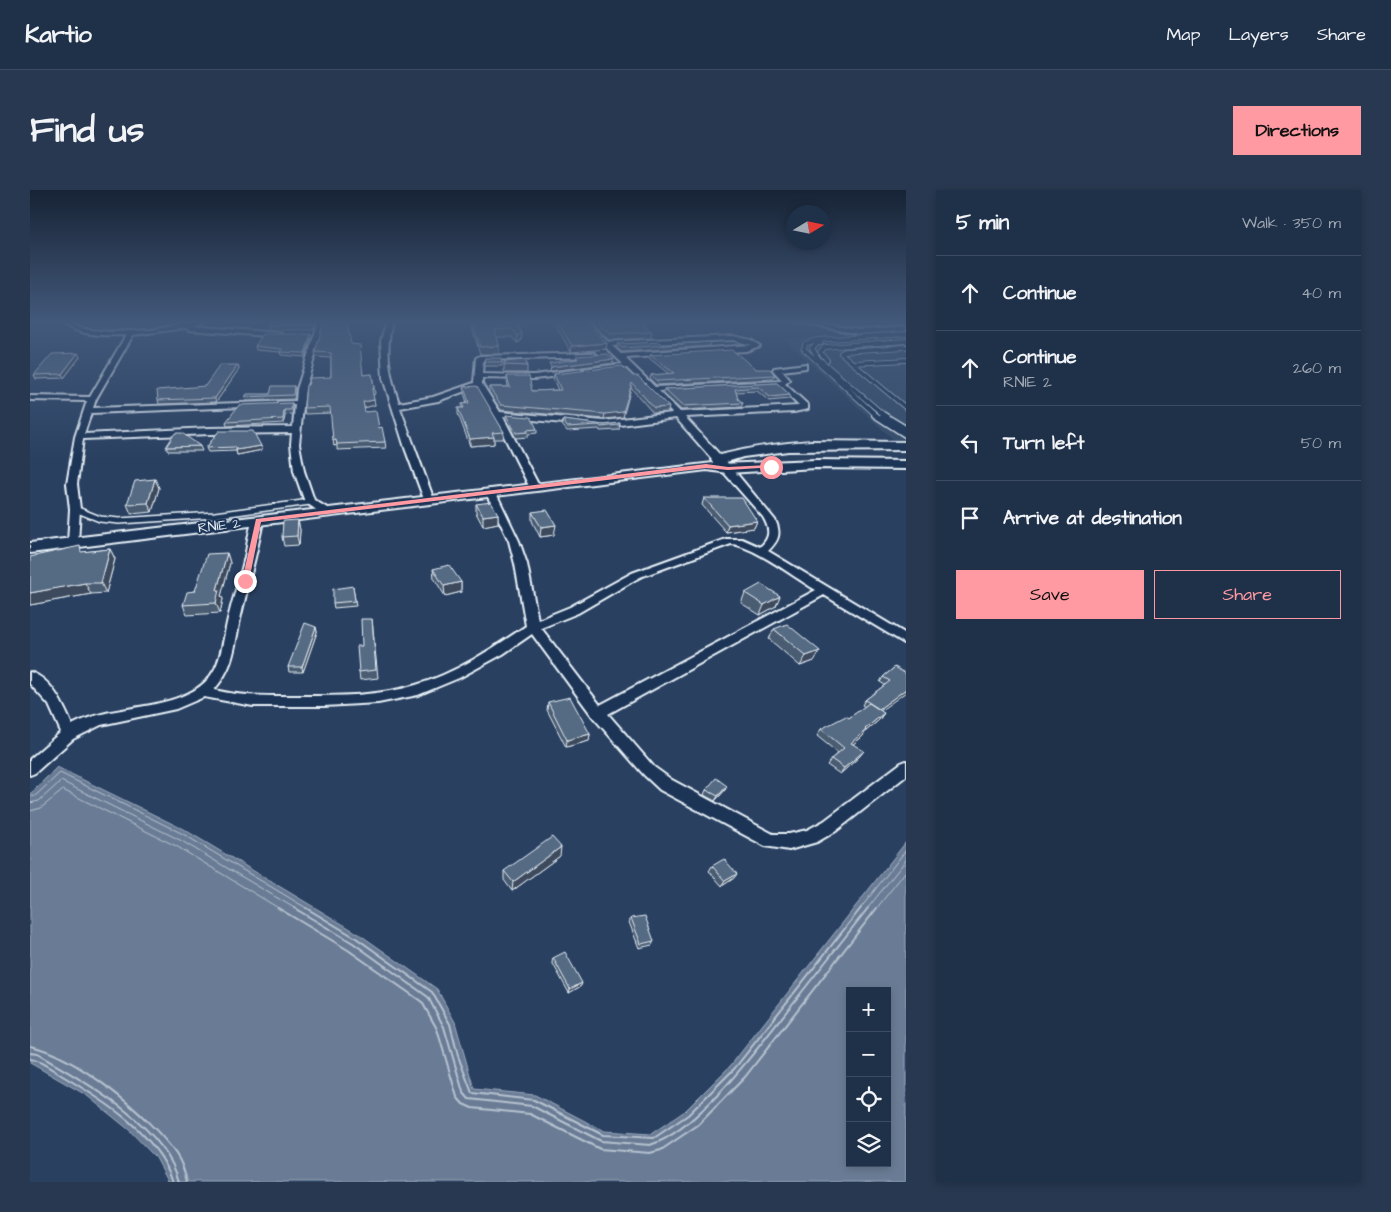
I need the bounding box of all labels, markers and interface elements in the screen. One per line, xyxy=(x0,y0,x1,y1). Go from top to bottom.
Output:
text: Kartio xyxy=(25,18,92,52)
text: Map xyxy=(1166,22,1200,47)
text: Layers xyxy=(1228,22,1289,47)
text: Share xyxy=(1317,22,1366,47)
text: Find us xyxy=(30,106,144,155)
button: Directions xyxy=(1233,106,1361,155)
north arrow xyxy=(786,205,831,250)
text: 5 min xyxy=(956,208,1009,237)
text: Walk · 350 m xyxy=(1242,212,1341,234)
icon: ahead xyxy=(956,279,984,307)
text: Continue xyxy=(1003,280,1077,307)
text: 40 m xyxy=(1301,282,1341,304)
text: Continue xyxy=(1003,344,1077,371)
icon: ahead xyxy=(956,354,984,382)
text: 260 m xyxy=(1293,357,1341,379)
text: RNIE 2 xyxy=(1003,371,1052,393)
icon: left xyxy=(956,429,984,457)
text: Turn left xyxy=(1003,430,1084,457)
text: 50 m xyxy=(1301,432,1341,454)
route start xyxy=(760,456,783,479)
icon: arrive xyxy=(956,504,984,532)
text: Arrive at destination xyxy=(1003,505,1182,532)
street label: RNIE 2 xyxy=(197,513,242,539)
route end xyxy=(234,570,257,593)
button: Save xyxy=(956,570,1144,619)
button: Share xyxy=(1154,570,1341,619)
map controls xyxy=(846,987,891,1167)
button: + xyxy=(846,987,891,1032)
button: − xyxy=(846,1032,891,1077)
button: locate xyxy=(846,1077,891,1122)
button: layers xyxy=(846,1122,891,1167)

